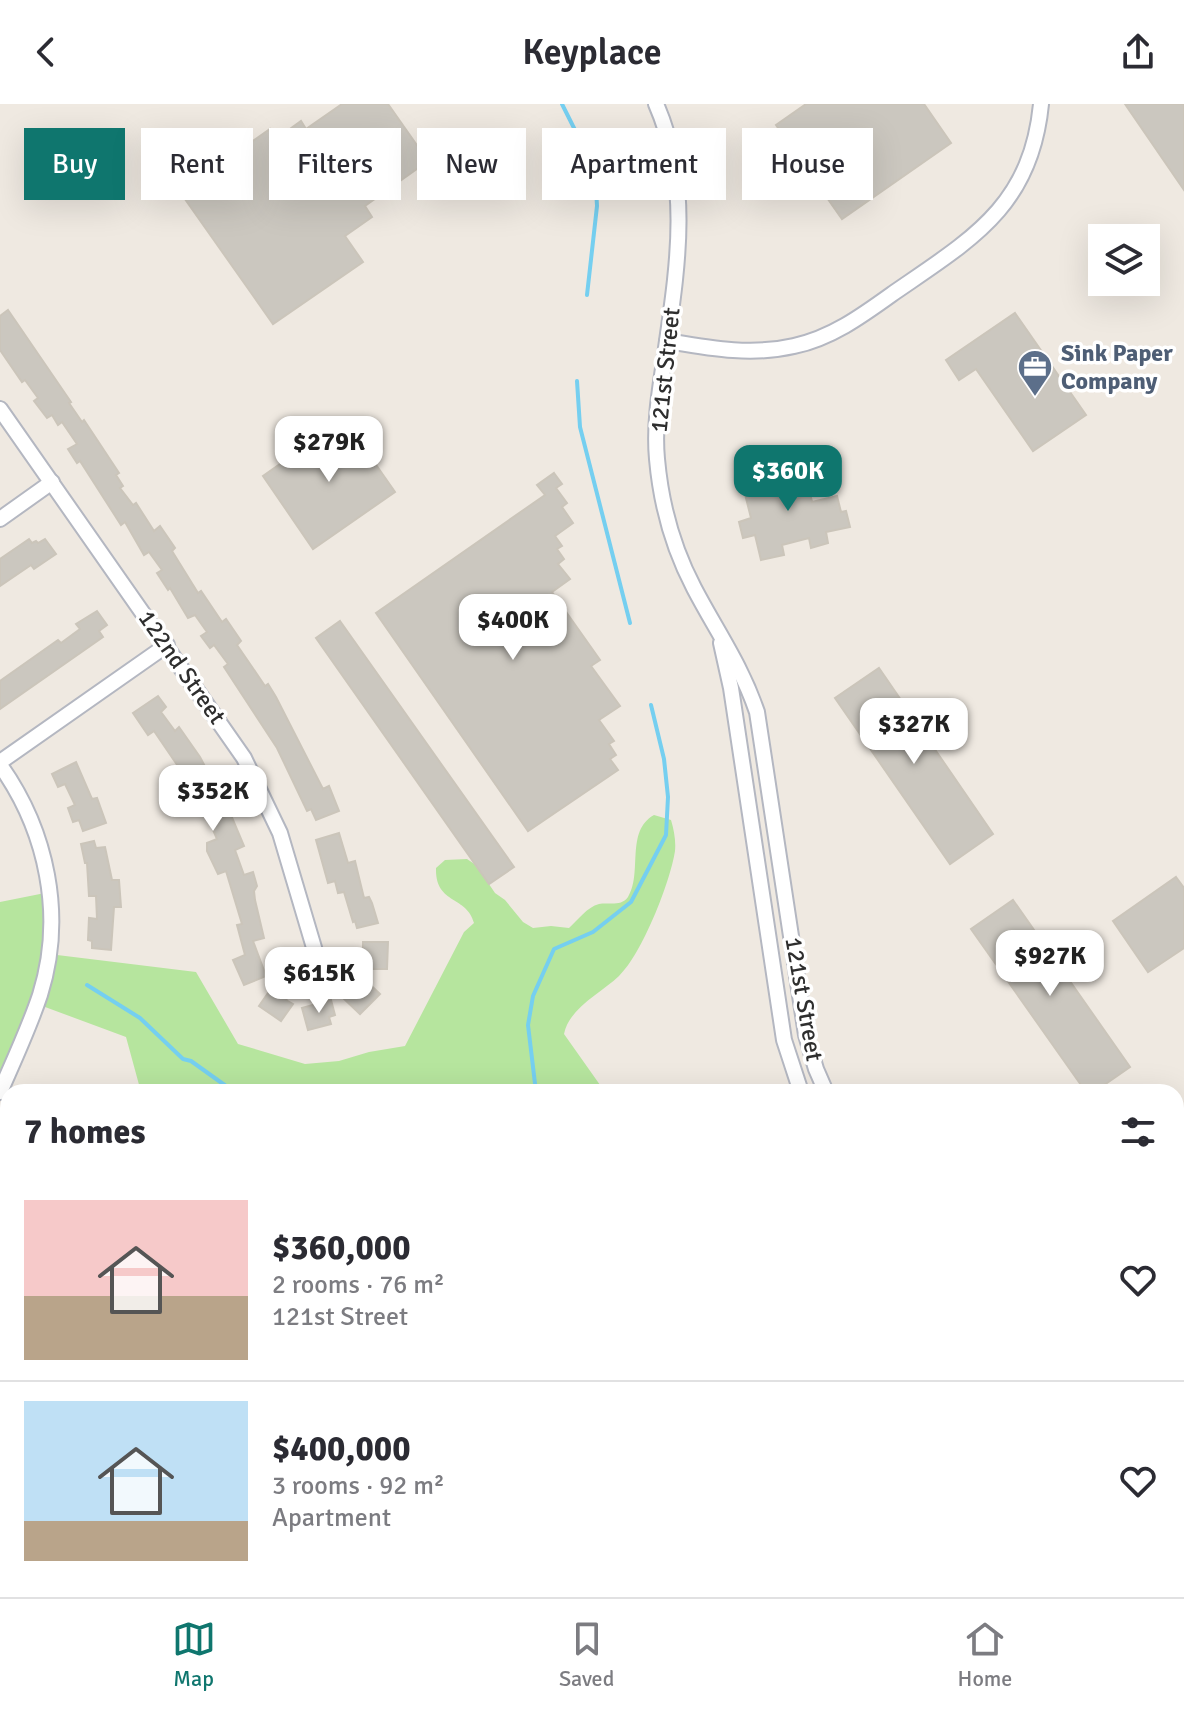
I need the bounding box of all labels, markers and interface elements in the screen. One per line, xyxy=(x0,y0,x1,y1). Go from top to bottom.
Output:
icon: back xyxy=(24,30,68,74)
text: Keyplace xyxy=(522,30,662,75)
icon: share xyxy=(1116,30,1160,74)
chip: Buy xyxy=(24,128,125,200)
chip: Rent xyxy=(141,128,253,200)
chip: Filters xyxy=(269,128,401,200)
chip: New xyxy=(417,128,526,200)
chip: Apartment xyxy=(542,128,726,200)
chip: House xyxy=(742,128,873,200)
map controls xyxy=(1088,224,1160,296)
button: layers xyxy=(1088,224,1160,296)
street label: 121st Street xyxy=(644,306,686,434)
place label: Sink Paper Company xyxy=(1061,338,1173,396)
office icon: Sink Paper Company xyxy=(1016,348,1054,398)
pin: $279K xyxy=(273,416,385,484)
text: $279K xyxy=(293,426,365,458)
pin: $360K xyxy=(732,445,844,513)
text: $360K xyxy=(752,455,824,487)
pin: $400K xyxy=(457,594,569,662)
street label: 122nd Street xyxy=(132,604,232,730)
text: $400K xyxy=(477,604,549,636)
pin: $327K xyxy=(858,698,970,766)
text: $327K xyxy=(878,708,950,740)
pin: $352K xyxy=(157,765,269,833)
text: $352K xyxy=(177,775,249,807)
pin: $927K xyxy=(994,930,1106,998)
street label: 121st Street xyxy=(778,935,830,1063)
text: $927K xyxy=(1014,940,1086,972)
pin: $615K xyxy=(263,947,375,1015)
text: $615K xyxy=(283,957,355,989)
icon: filters xyxy=(1116,1110,1160,1154)
text: 7 homes xyxy=(24,1111,145,1153)
text: $360,000 xyxy=(272,1227,411,1269)
icon: home xyxy=(88,1232,184,1328)
icon: heart xyxy=(1116,1258,1160,1302)
text: 2 rooms · 76 m² xyxy=(272,1269,445,1301)
text: 121st Street xyxy=(272,1301,408,1333)
text: $400,000 xyxy=(272,1428,411,1470)
icon: home xyxy=(88,1433,184,1529)
icon: heart xyxy=(1116,1459,1160,1503)
text: 3 rooms · 92 m² xyxy=(272,1470,445,1502)
text: Apartment xyxy=(272,1502,391,1534)
tab: Map xyxy=(172,1617,216,1692)
tab: Saved xyxy=(559,1617,614,1692)
tab: Home xyxy=(958,1617,1012,1692)

